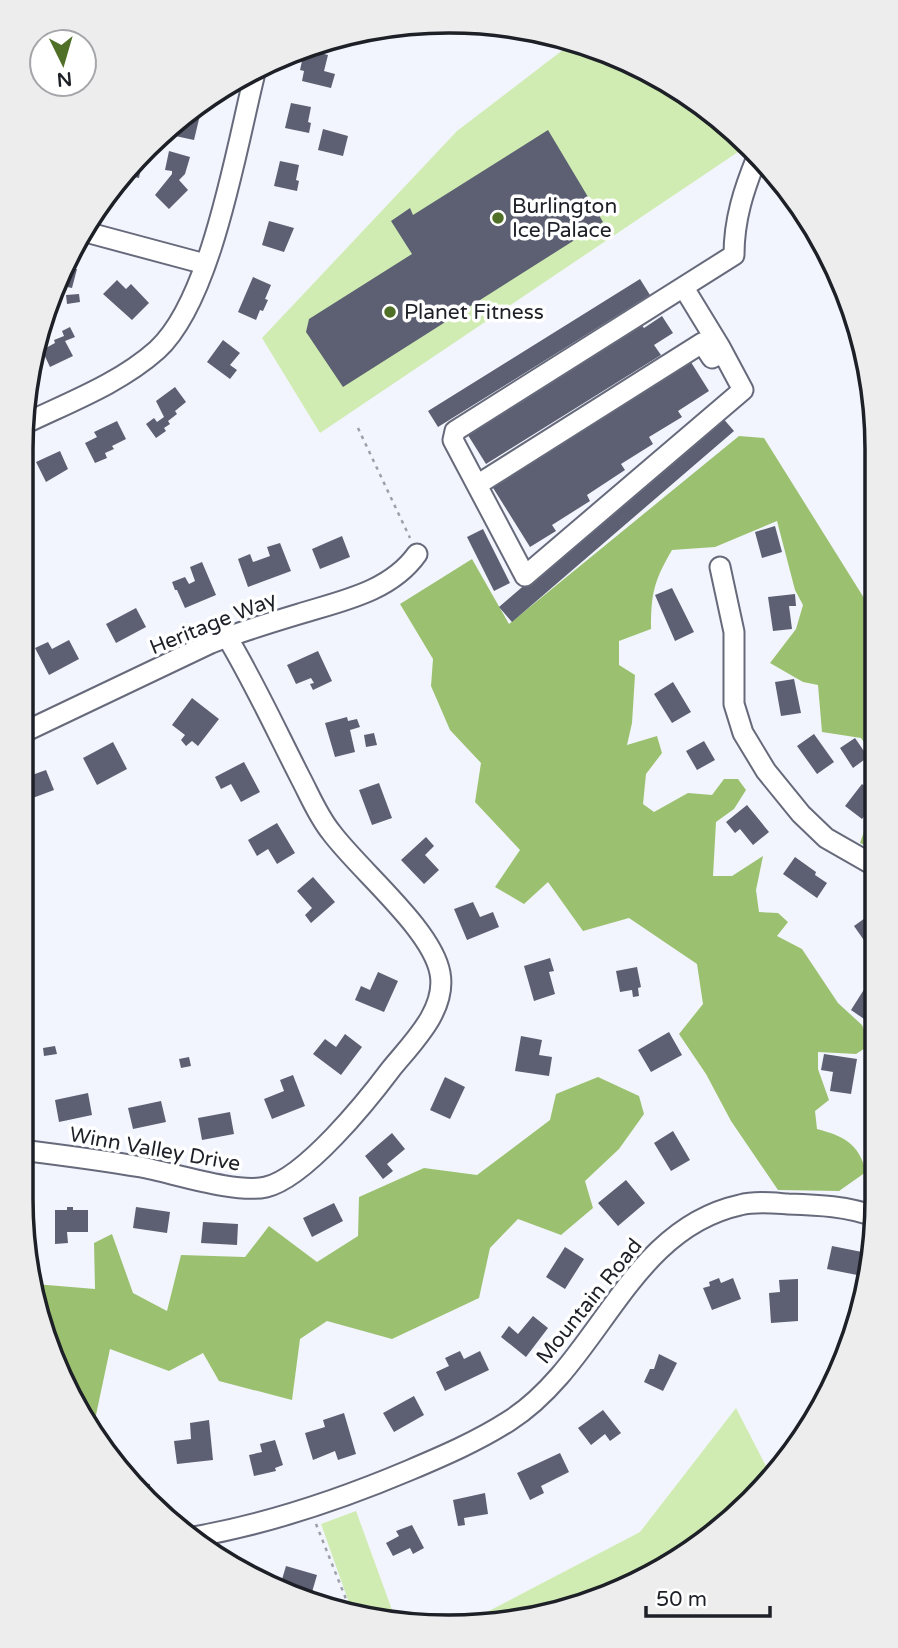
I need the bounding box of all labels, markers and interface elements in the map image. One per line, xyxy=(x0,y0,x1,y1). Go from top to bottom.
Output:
north arrow xyxy=(28,28,98,98)
text: N xyxy=(56,67,73,91)
place label: Burlington Ice Palace xyxy=(512,194,617,243)
marker: Burlington Ice Palace xyxy=(490,210,506,226)
place label: Planet Fitness xyxy=(404,300,544,325)
marker: Planet Fitness xyxy=(382,304,398,320)
street label: Heritage Way xyxy=(146,587,280,660)
street label: Winn Valley Drive xyxy=(67,1122,242,1177)
street label: Mountain Road xyxy=(531,1234,648,1369)
scale bar xyxy=(646,1574,770,1618)
text: 50 m xyxy=(656,1587,707,1612)

